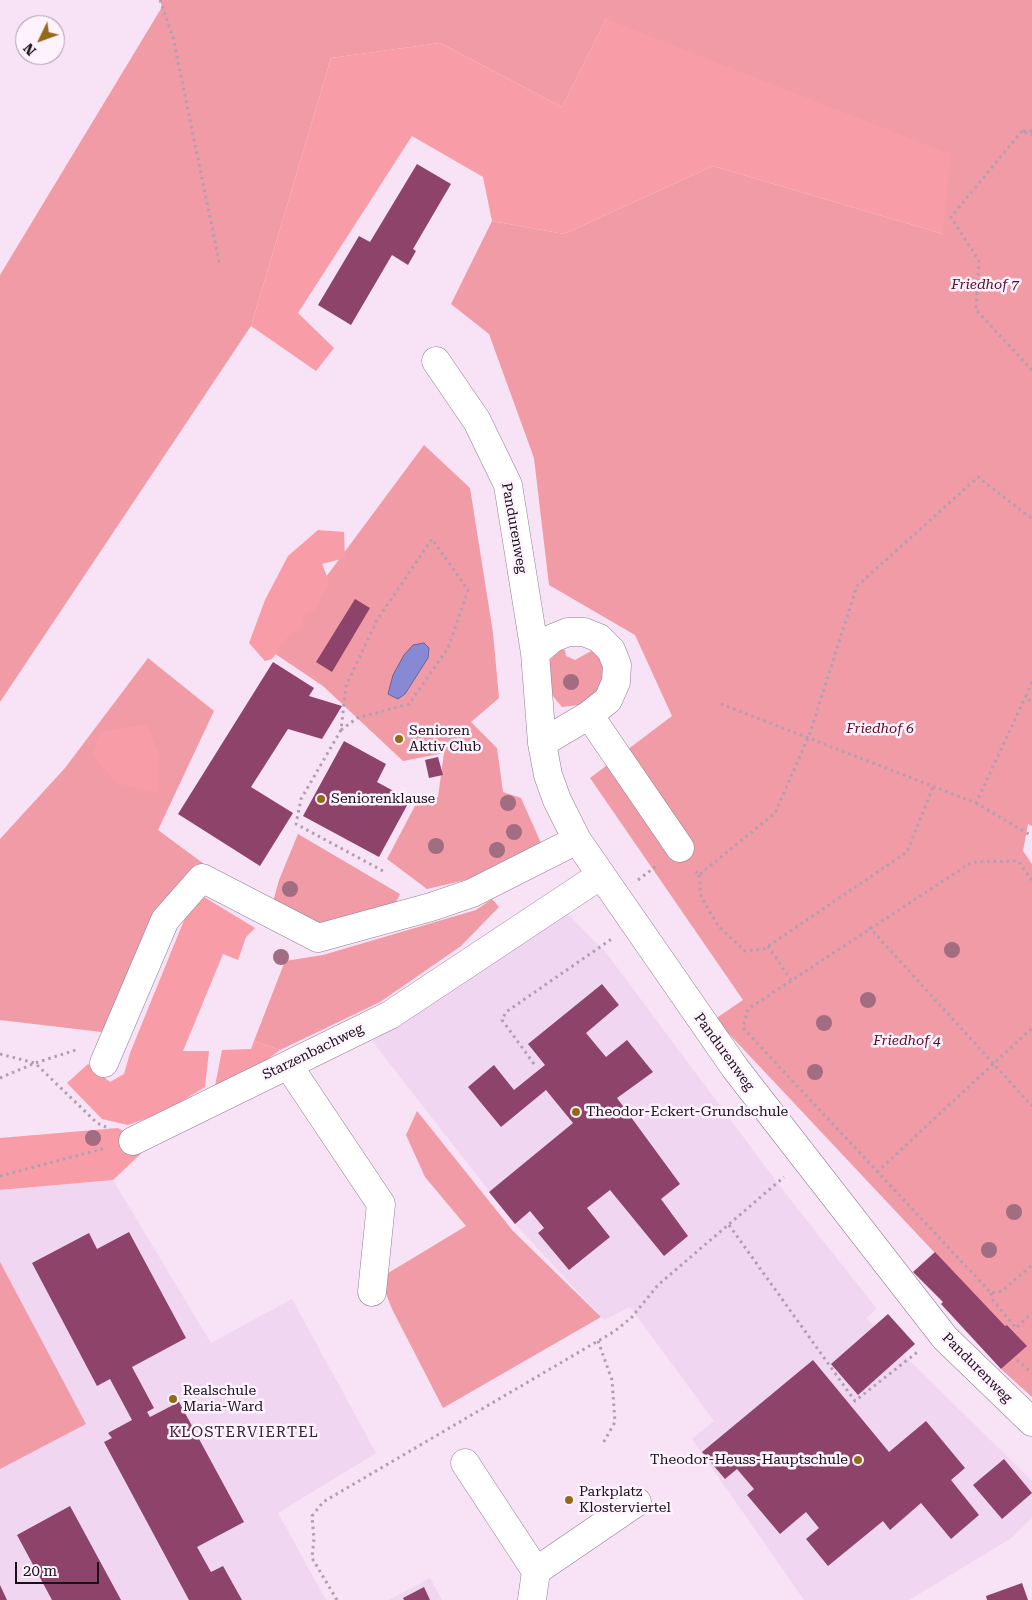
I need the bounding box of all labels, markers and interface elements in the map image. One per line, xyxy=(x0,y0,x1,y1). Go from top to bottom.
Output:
north arrow xyxy=(15,15,65,65)
text: N xyxy=(20,40,39,59)
park label: Friedhof 7 xyxy=(951,277,1019,293)
street label: Pandurenweg xyxy=(498,481,530,575)
park label: Friedhof 6 xyxy=(846,721,914,737)
place label: Senioren Aktiv Club xyxy=(409,723,481,756)
marker: Senioren Aktiv Club xyxy=(393,733,405,745)
place label: Seniorenklause xyxy=(331,791,435,807)
marker: Seniorenklause xyxy=(315,793,327,805)
street label: Pandurenweg xyxy=(690,1010,758,1094)
street label: Starzenbachweg xyxy=(260,1020,366,1084)
park label: Friedhof 4 xyxy=(873,1033,941,1049)
place label: Theodor-Eckert-Grundschule xyxy=(586,1104,788,1120)
marker: Theodor-Eckert-Grundschule xyxy=(570,1106,582,1118)
street label: Pandurenweg xyxy=(939,1330,1015,1406)
place label: Realschule Maria-Ward xyxy=(183,1383,263,1415)
marker: Realschule Maria-Ward xyxy=(167,1393,179,1405)
district label: KLOSTERVIERTEL xyxy=(167,1424,321,1442)
place label: Theodor-Heuss-Hauptschule xyxy=(650,1452,848,1468)
marker: Theodor-Heuss-Hauptschule xyxy=(852,1454,864,1466)
place label: Parkplatz Klosterviertel xyxy=(579,1484,671,1516)
marker: Parkplatz Klosterviertel xyxy=(563,1494,575,1506)
scale bar xyxy=(18,1552,101,1584)
text: 20 m xyxy=(23,1562,57,1580)

